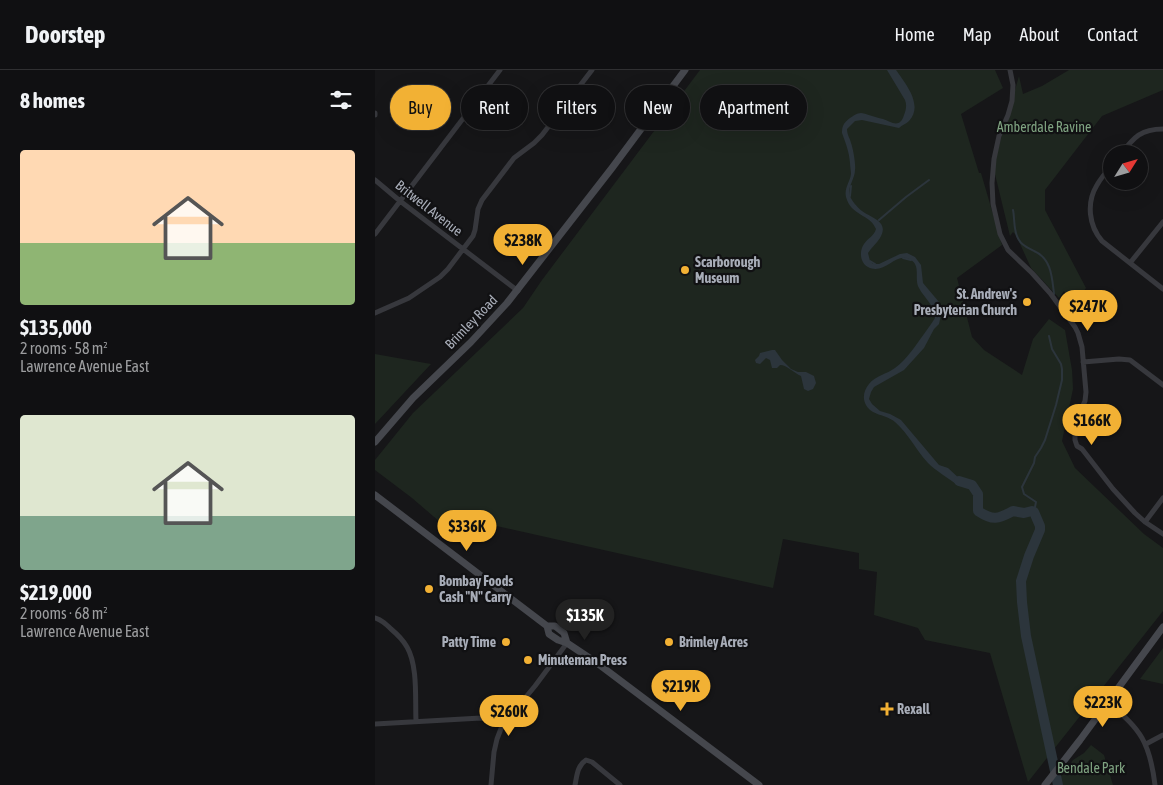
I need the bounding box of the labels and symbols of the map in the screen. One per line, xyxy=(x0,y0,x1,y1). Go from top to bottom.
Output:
park label: Amberdale Ravine xyxy=(997,119,1091,135)
north arrow xyxy=(1103,145,1147,190)
street label: Britwell Avenue xyxy=(392,177,466,239)
pin: $238K xyxy=(488,224,558,266)
place label: Scarborough Museum xyxy=(695,254,760,286)
marker: Scarborough Museum xyxy=(679,264,691,276)
place label: St. Andrew's Presbyterian Church xyxy=(914,286,1017,318)
pin: $247K xyxy=(1053,290,1123,332)
street label: Brimley Road xyxy=(442,292,500,352)
marker: St. Andrew's Presbyterian Church xyxy=(1021,296,1033,308)
pin: $166K xyxy=(1057,404,1127,446)
pin: $336K xyxy=(432,510,502,552)
place label: Bombay Foods Cash "N" Carry xyxy=(439,573,513,605)
marker: Bombay Foods Cash "N" Carry xyxy=(423,583,435,595)
pin: $135K xyxy=(550,598,620,641)
place label: Patty Time xyxy=(442,634,496,650)
place label: Brimley Acres xyxy=(679,634,748,650)
marker: Patty Time xyxy=(500,636,512,648)
marker: Brimley Acres xyxy=(663,636,675,648)
place label: Minuteman Press xyxy=(538,652,627,668)
marker: Minuteman Press xyxy=(522,654,534,666)
pin: $219K xyxy=(646,670,716,712)
pin: $223K xyxy=(1068,686,1138,728)
pin: $260K xyxy=(474,694,544,737)
place label: Rexall xyxy=(897,701,930,717)
marker: Rexall xyxy=(881,703,893,715)
park label: Bendale Park xyxy=(1057,760,1125,776)

